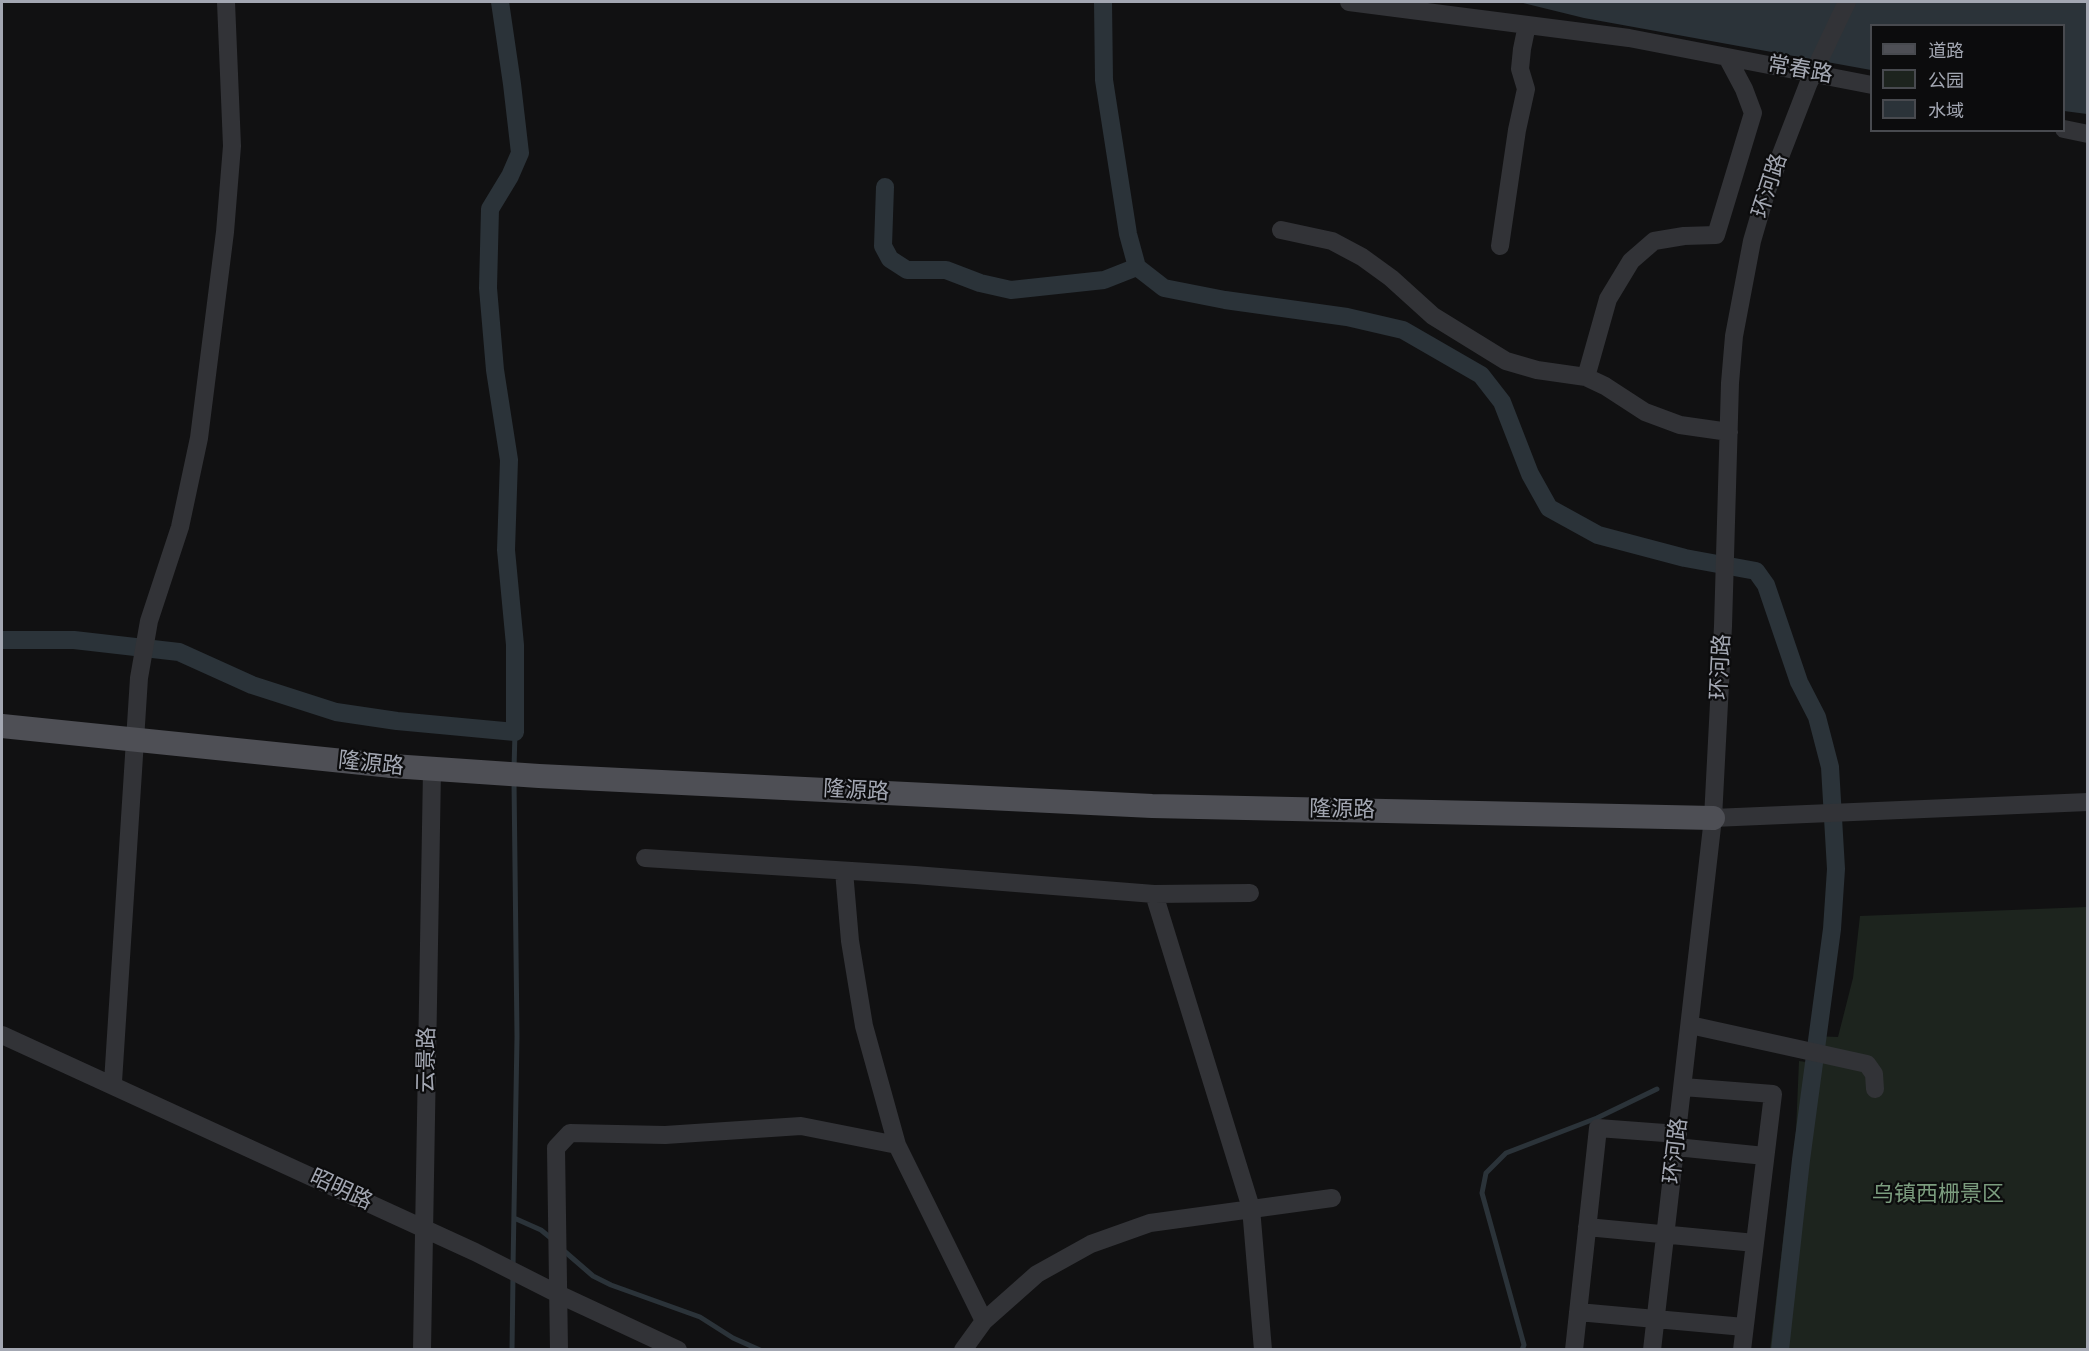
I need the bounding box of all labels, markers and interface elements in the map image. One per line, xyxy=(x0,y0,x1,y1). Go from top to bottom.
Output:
legend xyxy=(1870,24,2065,132)
text: 道路 xyxy=(1928,39,1964,62)
street label: 常春路 xyxy=(1765,51,1835,89)
text: 公园 xyxy=(1928,69,1964,92)
text: 水域 xyxy=(1928,99,1964,122)
street label: 环河路 xyxy=(1747,151,1793,221)
street label: 环河路 xyxy=(1706,633,1736,701)
street label: 隆源路 xyxy=(337,747,405,781)
street label: 隆源路 xyxy=(822,776,890,806)
street label: 隆源路 xyxy=(1309,796,1375,824)
street label: 云景路 xyxy=(413,1027,441,1093)
street label: 环河路 xyxy=(1659,1117,1693,1185)
street label: 昭明路 xyxy=(306,1164,376,1216)
park label: 乌镇西栅景区 xyxy=(1872,1182,2004,1208)

